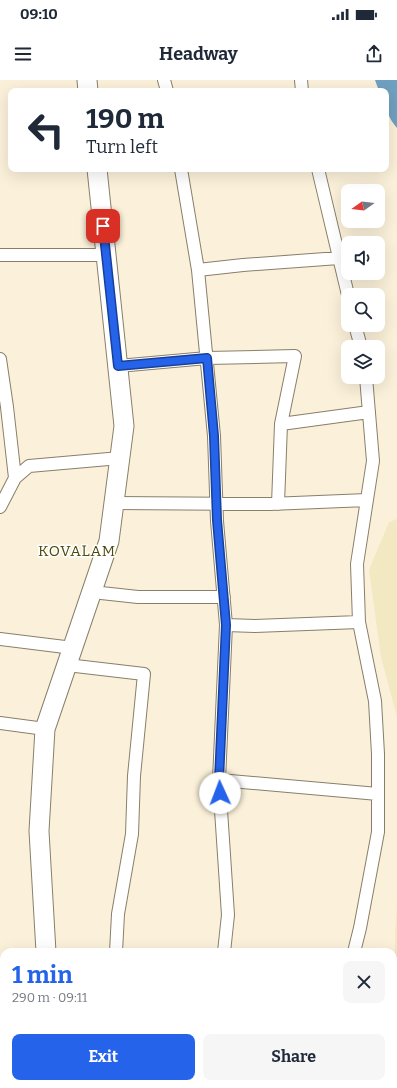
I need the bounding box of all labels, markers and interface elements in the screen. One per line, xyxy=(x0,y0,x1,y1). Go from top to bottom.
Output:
text: 09:10 xyxy=(20,5,58,23)
icon: menu xyxy=(12,43,34,65)
text: Headway xyxy=(159,43,238,65)
icon: share xyxy=(363,43,385,65)
text: 190 m xyxy=(86,102,164,135)
icon: left xyxy=(20,104,72,156)
text: Turn left xyxy=(86,136,158,158)
north arrow xyxy=(341,184,385,228)
map controls xyxy=(341,184,385,384)
pin xyxy=(86,209,120,243)
icon: arrive xyxy=(92,215,114,237)
button: sound xyxy=(341,236,385,280)
button: search xyxy=(341,288,385,332)
button: layers xyxy=(341,340,385,384)
district label: KOVALAM xyxy=(38,542,116,560)
position arrow xyxy=(199,772,241,814)
text: 1 min xyxy=(12,961,73,989)
button: close xyxy=(343,961,385,1003)
text: 290 m · 09:11 xyxy=(12,990,87,1005)
button: Exit xyxy=(12,1034,195,1080)
button: Share xyxy=(203,1034,385,1080)

